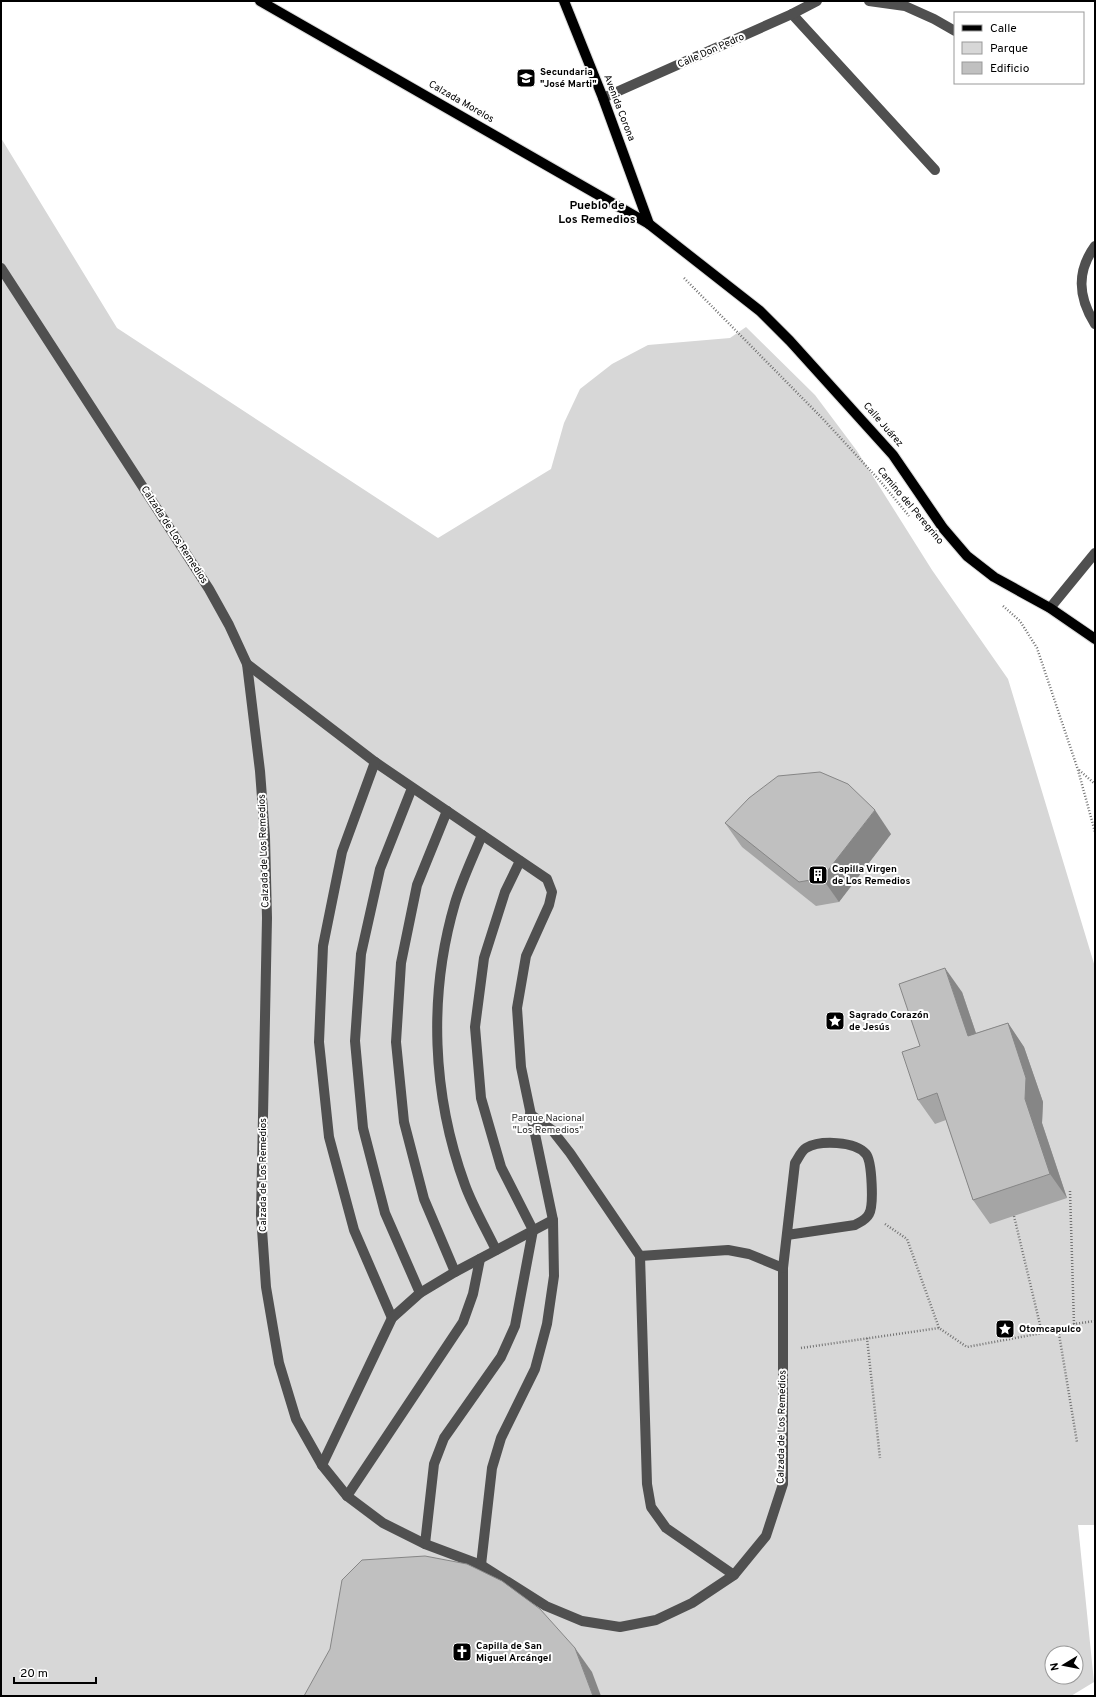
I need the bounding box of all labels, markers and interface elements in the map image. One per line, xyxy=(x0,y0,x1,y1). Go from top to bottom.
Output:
legend xyxy=(954,12,1084,84)
text: Calle xyxy=(990,21,1017,37)
street label: Calle Don Pedro xyxy=(676,30,747,72)
text: Parque xyxy=(990,41,1028,57)
text: Edificio xyxy=(990,61,1030,77)
place label: Secundaria "José Marti" xyxy=(540,66,597,91)
school or university icon: Secundaria "José Marti" xyxy=(515,67,537,89)
street label: Avenida Corona xyxy=(600,73,638,143)
street label: Calzada Morelos xyxy=(426,78,496,126)
district label: Pueblo de Los Remedios xyxy=(558,198,636,228)
street label: Calle Juárez xyxy=(860,400,906,450)
street label: Camino del Peregrino xyxy=(874,465,946,548)
street label: Calzada de Los Remedios xyxy=(138,484,211,587)
street label: Calzada de Los Remedios xyxy=(256,794,272,908)
place label: Capilla Virgen de Los Remedios xyxy=(832,863,910,888)
building icon: Capilla Virgen de Los Remedios xyxy=(807,864,829,886)
place label: Sagrado Corazón de Jesús xyxy=(849,1009,929,1034)
place icon: Sagrado Corazón de Jesús xyxy=(824,1010,846,1032)
park label: Parque Nacional "Los Remedios" xyxy=(512,1112,584,1137)
street label: Calzada de Los Remedios xyxy=(257,1118,270,1232)
place icon: Otomcapulco xyxy=(994,1318,1016,1340)
place label: Otomcapulco xyxy=(1019,1323,1081,1336)
street label: Calzada de Los Remedios xyxy=(775,1370,789,1484)
place label: Capilla de San Miguel Arcángel xyxy=(476,1640,551,1665)
church icon: Capilla de San Miguel Arcángel xyxy=(451,1641,473,1663)
north arrow xyxy=(1044,1645,1084,1685)
scale bar xyxy=(14,1659,96,1685)
text: N xyxy=(1048,1661,1063,1672)
text: 20 m xyxy=(20,1666,48,1682)

